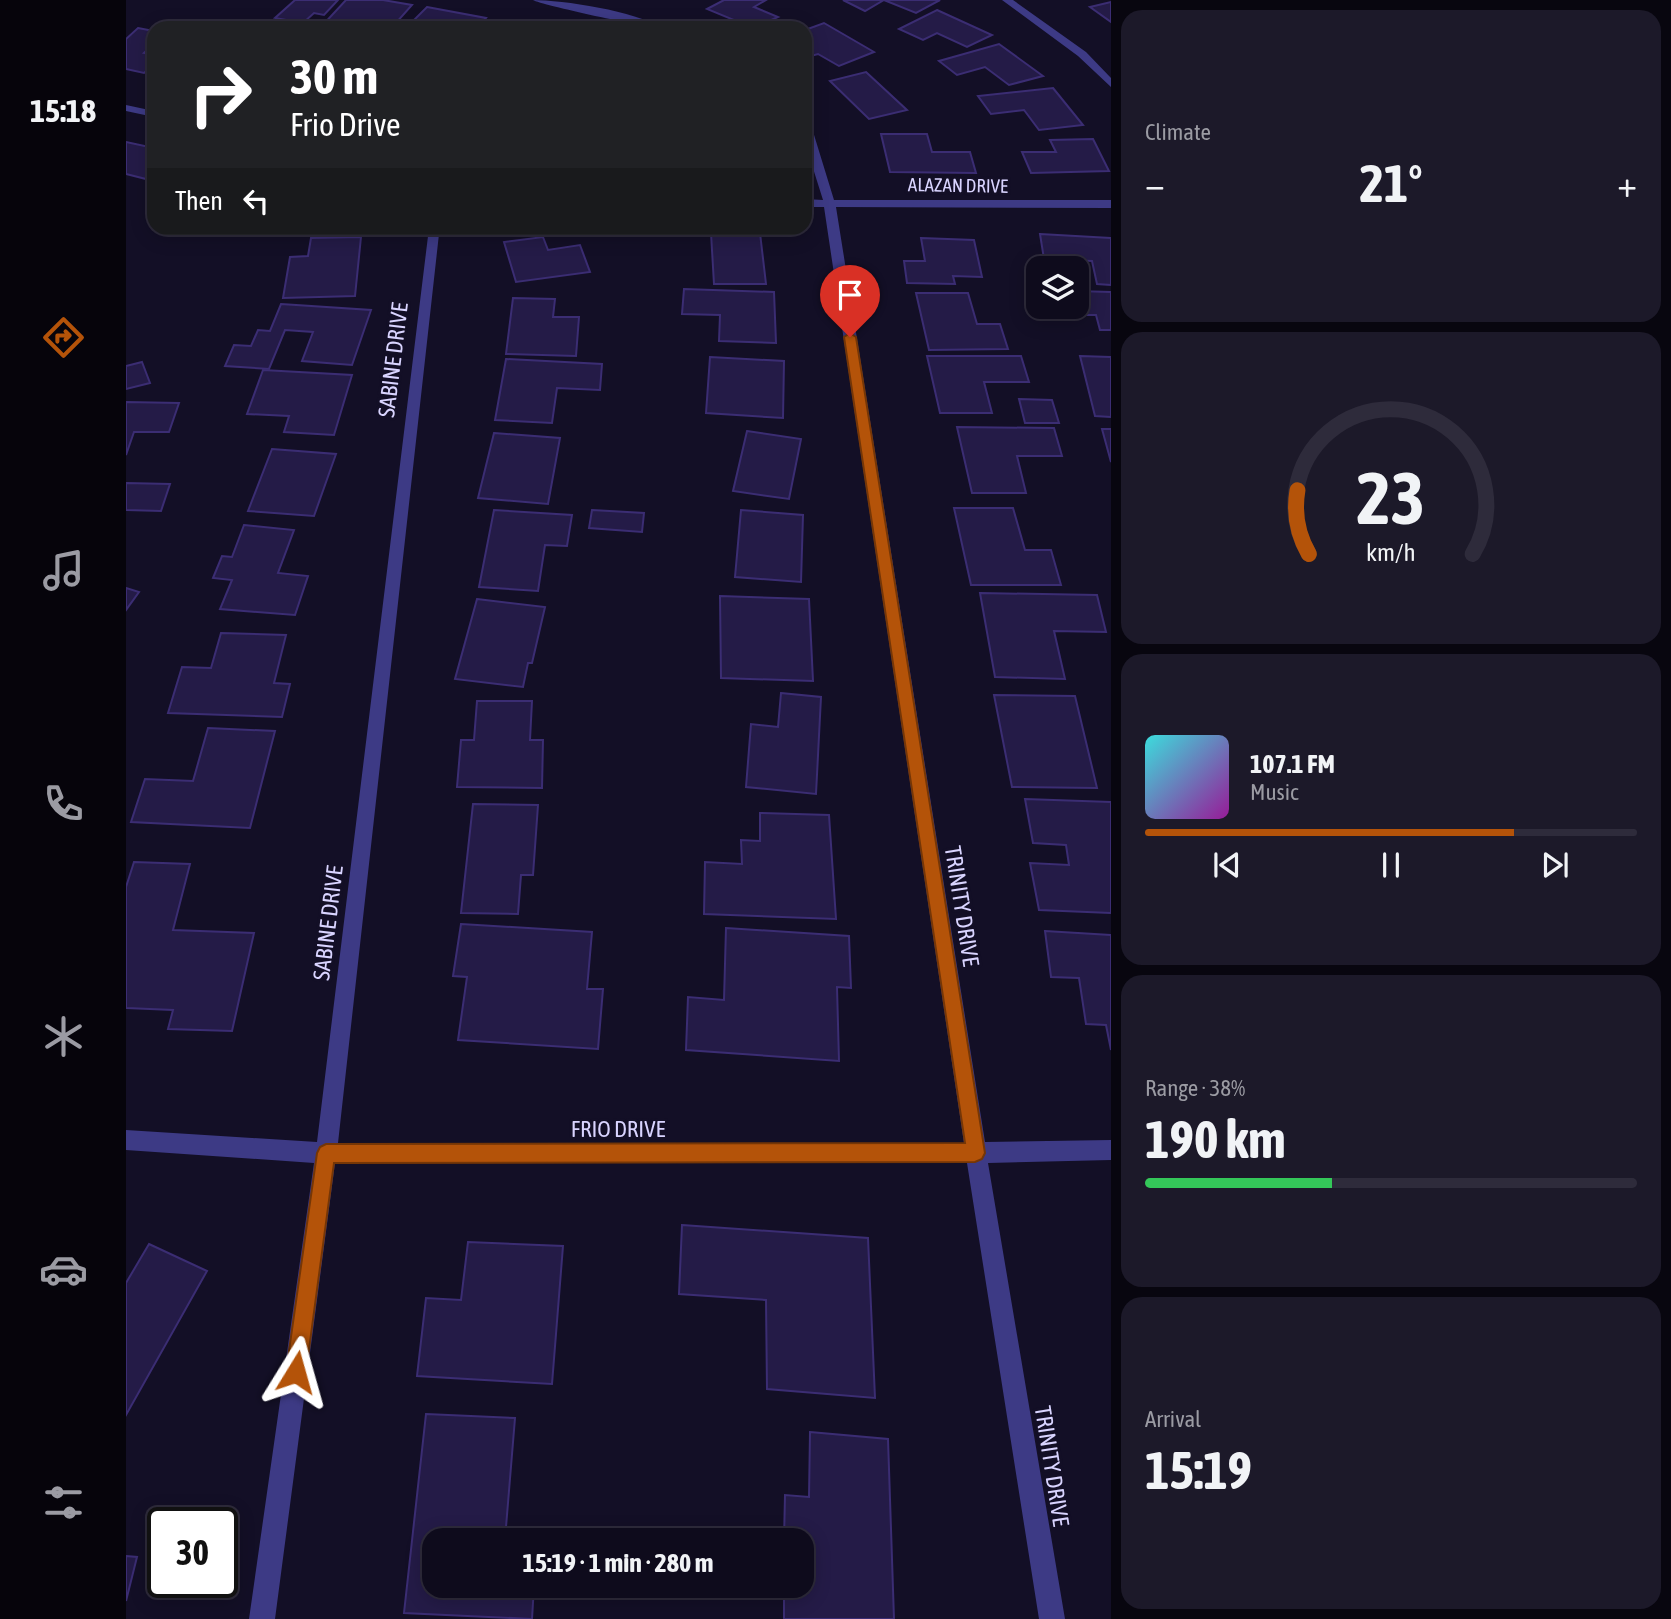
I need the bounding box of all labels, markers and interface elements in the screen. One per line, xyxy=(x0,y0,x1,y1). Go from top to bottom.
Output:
text: 30 m xyxy=(290,48,378,104)
icon: right xyxy=(175,49,266,140)
text: 15:18 xyxy=(30,92,96,129)
text: Frio Drive xyxy=(290,106,401,143)
text: Climate xyxy=(1145,119,1211,145)
text: 21° xyxy=(1359,153,1423,213)
text: − xyxy=(1145,162,1165,205)
text: + xyxy=(1617,162,1637,205)
street label: ALAZAN DRIVE xyxy=(908,173,1008,197)
icon: left xyxy=(237,182,275,220)
text: Then xyxy=(175,186,223,216)
map controls xyxy=(1026,256,1089,319)
button: layers xyxy=(1026,256,1089,319)
pin xyxy=(820,265,880,337)
icon: arrive xyxy=(831,276,869,314)
street label: SABINE DRIVE xyxy=(373,301,413,419)
icon: directions xyxy=(39,313,88,362)
text: 23 xyxy=(1357,456,1425,539)
text: km/h xyxy=(1366,537,1416,565)
icon: music xyxy=(39,546,88,595)
text: 107.1 FM xyxy=(1250,749,1335,779)
icon: phone xyxy=(39,779,88,828)
text: Music xyxy=(1250,779,1298,805)
street label: TRINITY DRIVE xyxy=(940,844,984,968)
icon: previous xyxy=(1208,846,1246,884)
icon: pause xyxy=(1372,846,1410,884)
icon: next xyxy=(1536,846,1574,884)
street label: SABINE DRIVE xyxy=(308,864,348,982)
icon: climate xyxy=(39,1012,88,1061)
text: Range · 38% xyxy=(1145,1075,1245,1101)
text: 190 km xyxy=(1145,1109,1286,1169)
street label: FRIO DRIVE xyxy=(571,1116,665,1142)
icon: car xyxy=(39,1245,88,1294)
position arrow xyxy=(259,1335,333,1409)
street label: TRINITY DRIVE xyxy=(1030,1404,1074,1528)
text: Arrival xyxy=(1145,1406,1201,1432)
text: 15:19 xyxy=(1145,1440,1252,1500)
icon: filters xyxy=(39,1478,88,1527)
speed limit sign: 30 xyxy=(147,1507,238,1598)
text: 15:19 · 1 min · 280 m xyxy=(523,1548,713,1578)

